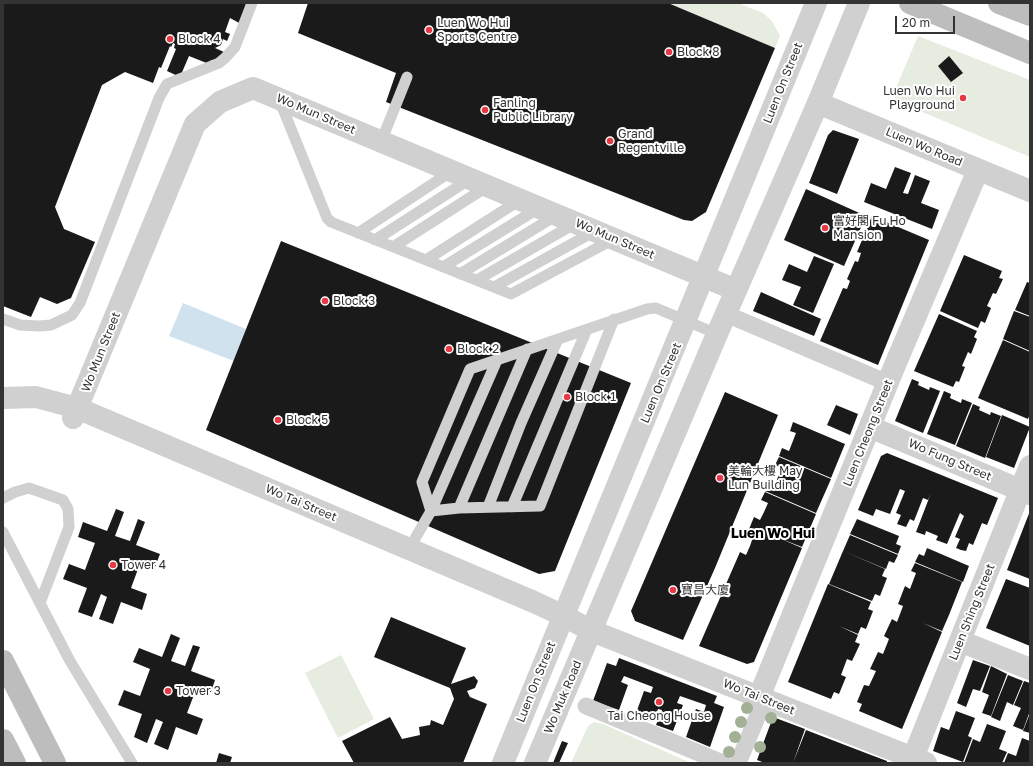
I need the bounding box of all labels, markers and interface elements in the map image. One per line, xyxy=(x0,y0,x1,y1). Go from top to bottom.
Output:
scale bar xyxy=(897,8,957,34)
text: 20 m xyxy=(902,15,930,30)
place label: Luen Wo Hui Sports Centre xyxy=(437,16,517,44)
marker: Luen Wo Hui Sports Centre xyxy=(424,25,434,35)
place label: Block 4 xyxy=(178,32,221,46)
marker: Block 4 xyxy=(165,34,175,44)
street label: Luen On Street xyxy=(760,40,806,126)
place label: Block 8 xyxy=(677,45,720,59)
marker: Block 8 xyxy=(664,47,674,57)
place label: Luen Wo Hui Playground xyxy=(883,84,955,112)
street label: Wo Mun Street xyxy=(274,91,358,137)
marker: Luen Wo Hui Playground xyxy=(958,93,968,103)
place label: Fanling Public Library xyxy=(493,96,573,124)
marker: Fanling Public Library xyxy=(480,105,490,115)
street label: Luen Wo Road xyxy=(884,124,964,170)
place label: Grand Regentville xyxy=(618,127,684,155)
marker: Grand Regentville xyxy=(605,136,615,146)
place label: 富好閣 Fu Ho Mansion xyxy=(833,214,906,242)
street label: Wo Mun Street xyxy=(573,216,657,262)
marker: 富好閣 Fu Ho Mansion xyxy=(820,223,830,233)
place label: Block 3 xyxy=(333,294,375,308)
marker: Block 3 xyxy=(320,296,330,306)
street label: Wo Mun Street xyxy=(78,310,124,394)
street label: Luen On Street xyxy=(638,341,684,425)
place label: Block 2 xyxy=(457,342,499,356)
marker: Block 2 xyxy=(444,344,454,354)
street label: Luen Cheong Street xyxy=(840,377,896,489)
place label: Block 1 xyxy=(575,390,616,404)
marker: Block 1 xyxy=(562,392,572,402)
place label: Block 5 xyxy=(286,413,328,427)
marker: Block 5 xyxy=(273,415,283,425)
street label: Wo Fung Street xyxy=(906,436,994,484)
place label: 美輪大樓 May Lun Building xyxy=(728,464,803,492)
marker: 美輪大樓 May Lun Building xyxy=(715,473,725,483)
street label: Wo Tai Street xyxy=(263,482,339,524)
district label: Luen Wo Hui xyxy=(731,526,815,542)
place label: Tower 4 xyxy=(121,558,166,572)
marker: Tower 4 xyxy=(108,560,118,570)
street label: Luen Shing Street xyxy=(946,562,998,662)
place label: 寶昌大廈 xyxy=(681,583,729,597)
marker: 寶昌大廈 xyxy=(668,585,678,595)
street label: Luen On Street xyxy=(513,639,559,725)
street label: Wo Muk Road xyxy=(541,658,585,736)
street label: Wo Tai Street xyxy=(721,676,797,718)
place label: Tower 3 xyxy=(176,684,221,698)
marker: Tower 3 xyxy=(163,686,173,696)
marker: Tai Cheong House xyxy=(654,697,664,707)
place label: Tai Cheong House xyxy=(607,709,711,723)

